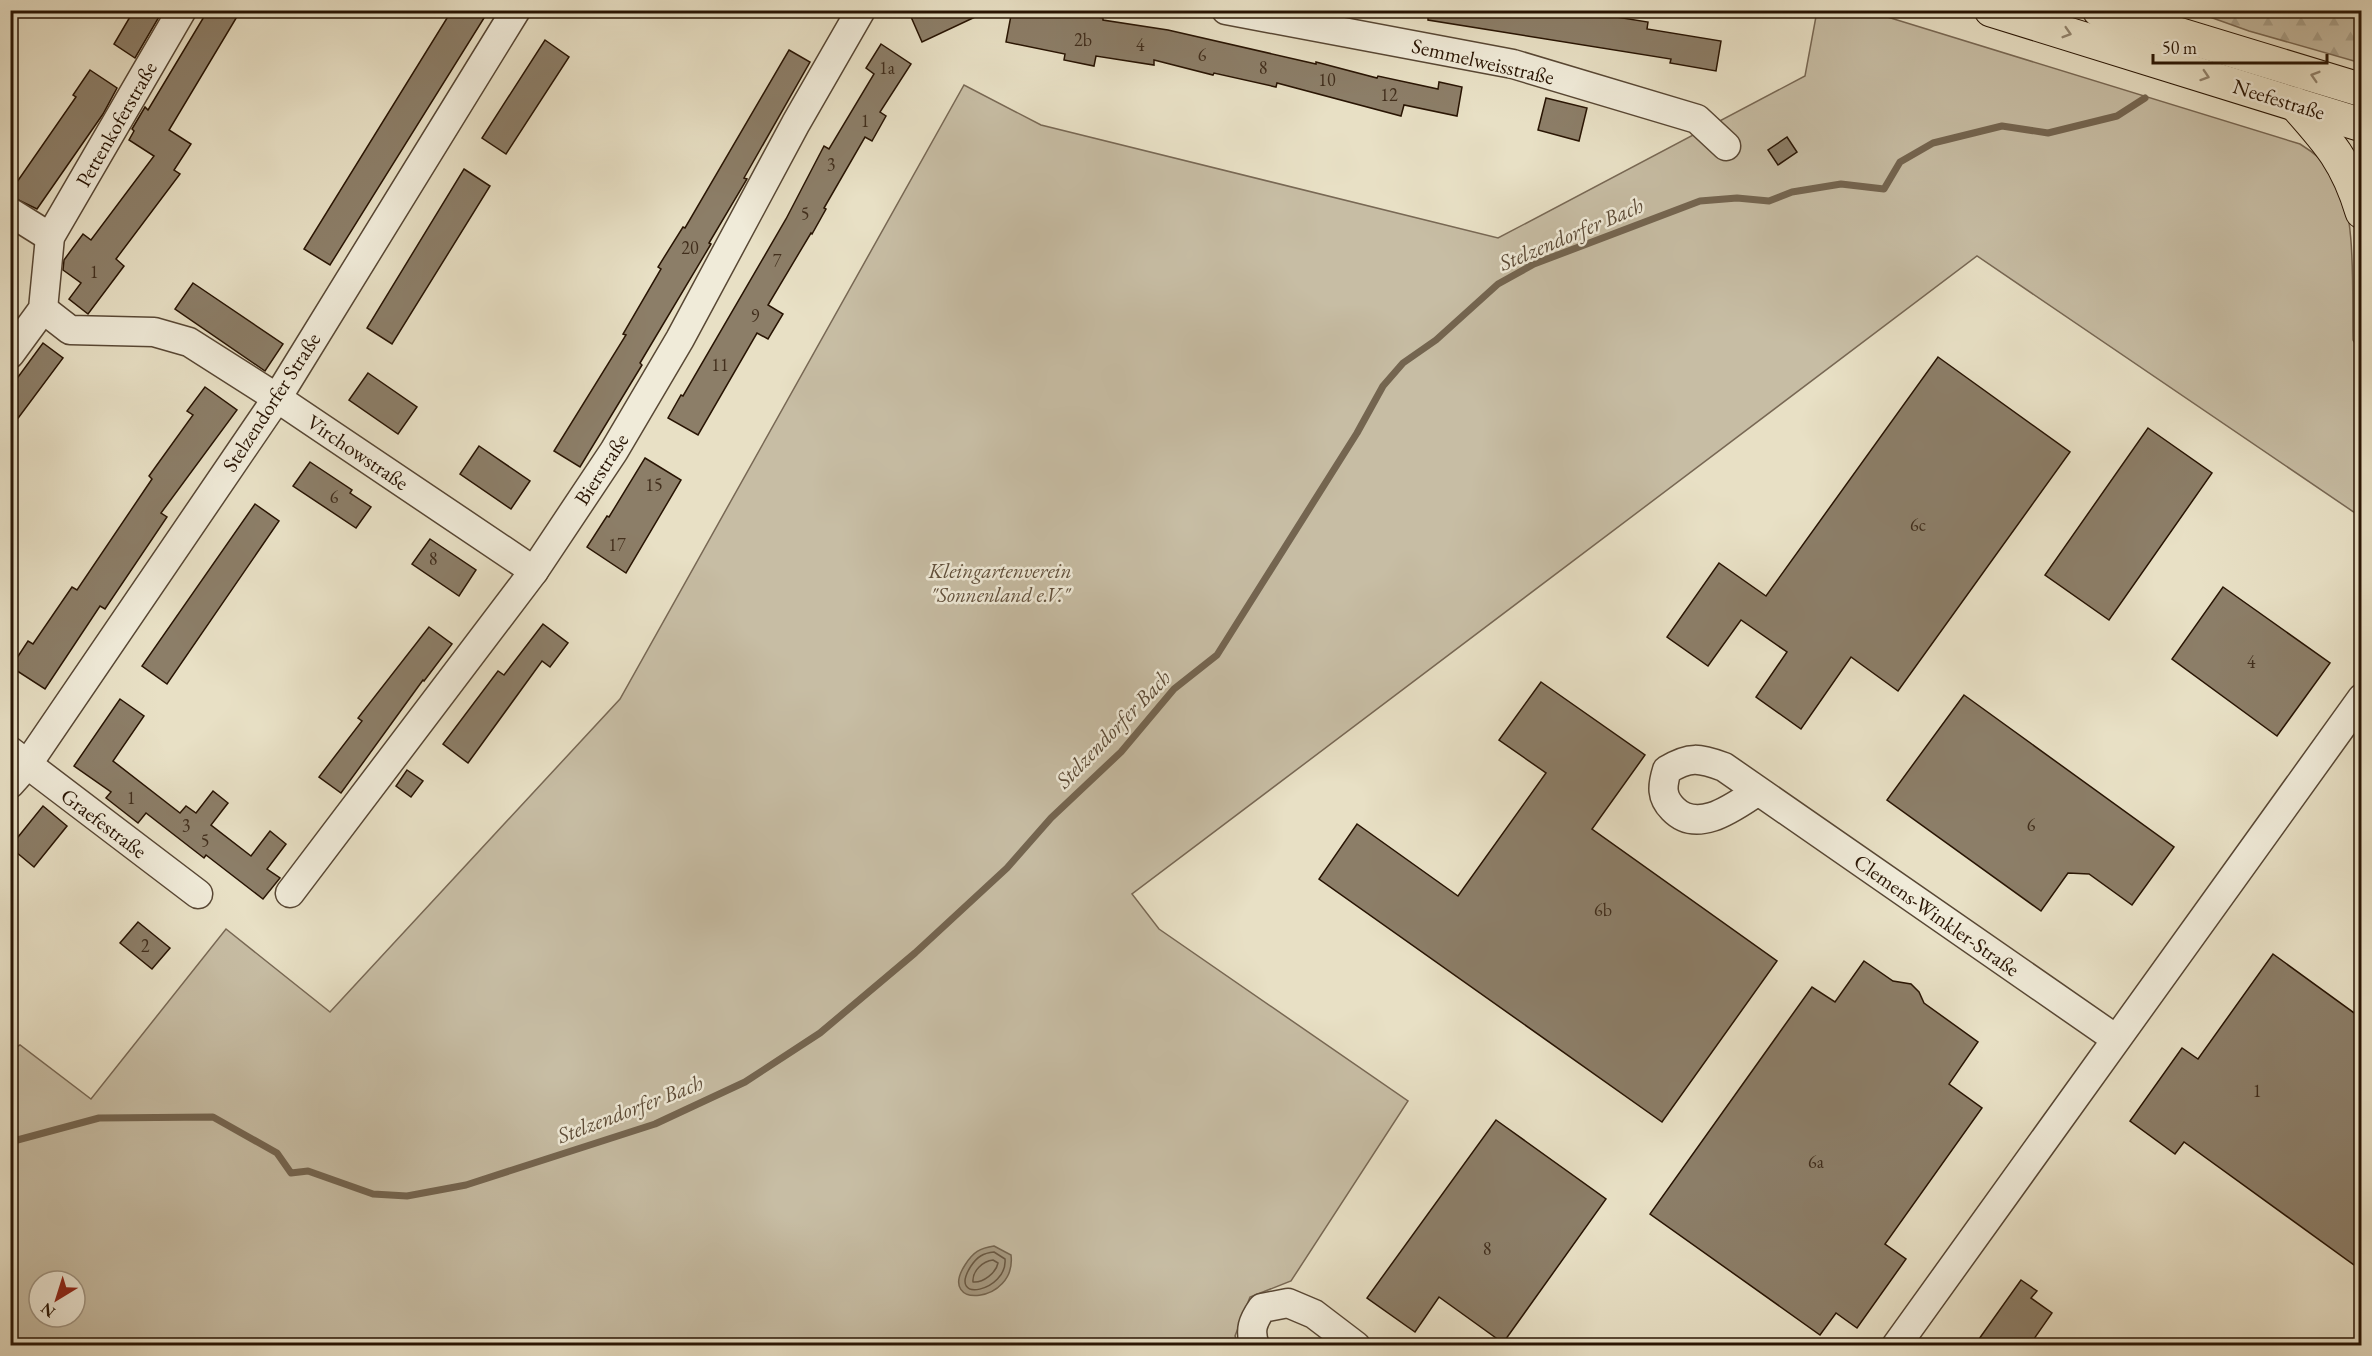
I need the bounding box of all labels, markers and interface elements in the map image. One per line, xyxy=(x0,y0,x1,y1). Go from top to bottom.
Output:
one-way arrow xyxy=(2061,26,2072,38)
scale bar xyxy=(2153,27,2327,65)
house number: 2b xyxy=(1074,28,1092,51)
street label: Semmelweisstraße xyxy=(1409,31,1557,91)
house number: 4 xyxy=(1136,33,1145,56)
text: 50 m xyxy=(2162,36,2197,59)
house number: 6 xyxy=(1198,43,1207,66)
street label: Pettenkoferstraße xyxy=(69,56,163,192)
house number: 1a xyxy=(879,56,896,79)
house number: 8 xyxy=(1259,56,1267,79)
house number: 10 xyxy=(1318,68,1336,91)
one-way arrow xyxy=(2199,69,2210,81)
one-way arrow xyxy=(2310,71,2321,83)
street label: Neefestraße xyxy=(2230,72,2328,126)
house number: 12 xyxy=(1380,83,1398,106)
house number: 1 xyxy=(861,109,869,132)
house number: 3 xyxy=(827,153,835,176)
water label: Stelzendorfer Bach xyxy=(1494,190,1648,278)
house number: 5 xyxy=(801,202,809,225)
house number: 20 xyxy=(681,236,699,259)
house number: 7 xyxy=(773,249,782,272)
house number: 1 xyxy=(90,260,98,283)
house number: 9 xyxy=(751,304,760,327)
street label: Stelzendorfer Straße xyxy=(216,327,326,477)
house number: 11 xyxy=(711,353,729,376)
street label: Virchowstraße xyxy=(302,408,414,496)
street label: Bierstraße xyxy=(568,428,634,510)
house number: 15 xyxy=(645,473,663,496)
house number: 6 xyxy=(330,485,339,508)
house number: 6c xyxy=(1910,513,1926,536)
house number: 17 xyxy=(608,533,626,556)
house number: 8 xyxy=(429,547,437,570)
park label: Kleingartenverein "Sonnenland e.V." xyxy=(927,557,1072,608)
house number: 4 xyxy=(2247,650,2256,673)
water label: Stelzendorfer Bach xyxy=(1048,663,1177,795)
street label: Graefestraße xyxy=(56,782,152,864)
house number: 1 xyxy=(127,786,135,809)
house number: 6 xyxy=(2027,813,2036,836)
house number: 3 xyxy=(182,814,190,837)
house number: 5 xyxy=(201,829,209,852)
street label: Clemens-Winkler-Straße xyxy=(1849,848,2025,982)
house number: 6b xyxy=(1594,898,1612,921)
house number: 2 xyxy=(141,934,150,957)
water label: Stelzendorfer Bach xyxy=(552,1068,707,1150)
house number: 1 xyxy=(2253,1079,2261,1102)
house number: 6a xyxy=(1808,1150,1825,1173)
house number: 8 xyxy=(1483,1237,1491,1260)
north arrow xyxy=(27,1269,87,1329)
text: N xyxy=(36,1298,60,1323)

